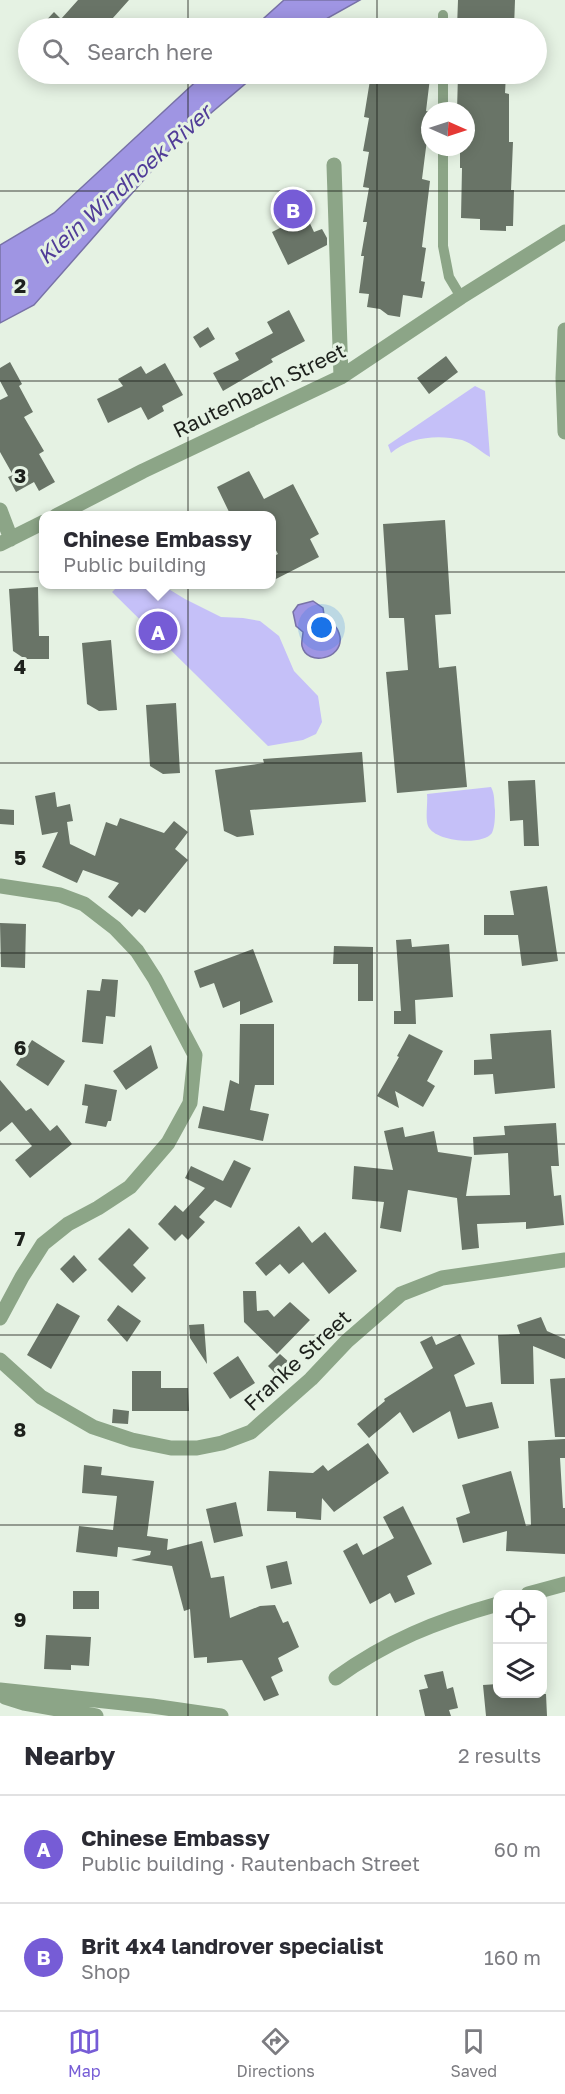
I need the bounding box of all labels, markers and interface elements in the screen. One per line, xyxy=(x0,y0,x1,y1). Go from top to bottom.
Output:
search box xyxy=(18,18,547,84)
icon: search xyxy=(39,35,72,68)
text: Search here xyxy=(87,38,213,65)
water label: Klein Windhoek River xyxy=(31,96,219,269)
north arrow xyxy=(421,102,475,156)
pin: B xyxy=(274,186,312,232)
text: 2 xyxy=(14,273,26,297)
street label: Rautenbach Street xyxy=(169,337,349,443)
text: 3 xyxy=(14,463,26,487)
popup xyxy=(39,511,276,589)
text: Chinese Embassy xyxy=(63,525,252,552)
text: Public building xyxy=(63,552,206,576)
pin: A xyxy=(138,608,178,654)
your location xyxy=(307,613,336,642)
text: 4 xyxy=(14,654,26,678)
text: 5 xyxy=(14,845,26,869)
text: 6 xyxy=(14,1035,26,1059)
text: 7 xyxy=(15,1226,26,1250)
street label: Franke Street xyxy=(238,1304,356,1416)
text: 8 xyxy=(14,1417,26,1441)
map controls xyxy=(493,1590,547,1698)
button: locate xyxy=(493,1590,547,1644)
text: 9 xyxy=(14,1607,26,1631)
button: layers xyxy=(493,1644,547,1698)
text: Nearby xyxy=(24,1740,115,1771)
text: 2 results xyxy=(458,1743,541,1767)
text: Chinese Embassy xyxy=(81,1824,270,1851)
text: A xyxy=(36,1837,51,1861)
text: 60 m xyxy=(494,1837,541,1861)
text: Public building · Rautenbach Street xyxy=(81,1851,420,1875)
text: Brit 4x4 landrover specialist xyxy=(81,1932,384,1959)
text: B xyxy=(36,1945,51,1969)
text: 160 m xyxy=(484,1945,541,1969)
text: Shop xyxy=(81,1959,130,1983)
tab: Map xyxy=(68,2025,101,2081)
tab: Directions xyxy=(237,2025,315,2081)
tab: Saved xyxy=(450,2025,497,2081)

